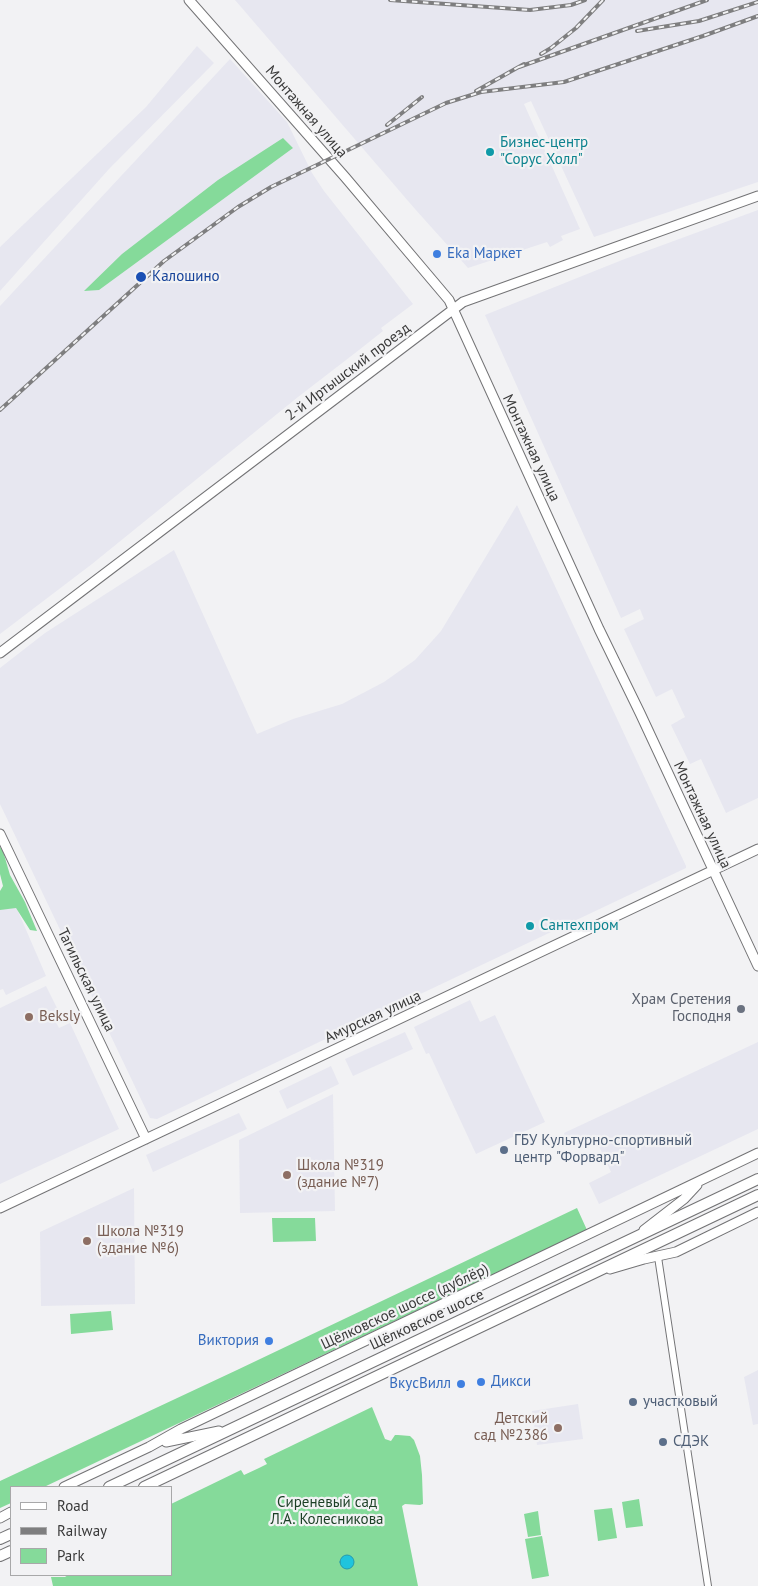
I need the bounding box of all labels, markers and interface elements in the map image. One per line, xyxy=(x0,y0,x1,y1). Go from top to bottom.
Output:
street label: Монтажная улица xyxy=(261,62,351,162)
place label: Бизнес-центр "Сорус Холл" xyxy=(500,134,588,169)
marker: Бизнес-центр "Сорус Холл" xyxy=(484,146,496,158)
place label: Eka Маркет xyxy=(447,245,522,263)
marker: Eka Маркет xyxy=(431,248,443,260)
place label: Калошино xyxy=(152,268,220,286)
marker: Калошино xyxy=(134,270,148,284)
street label: 2-й Иртышский проезд xyxy=(282,319,414,425)
street label: Монтажная улица xyxy=(498,392,564,504)
street label: Монтажная улица xyxy=(669,759,735,871)
place label: Сантехпром xyxy=(540,917,619,935)
marker: Сантехпром xyxy=(524,920,536,932)
street label: Тагильская улица xyxy=(53,925,119,1035)
street label: Амурская улица xyxy=(322,987,424,1047)
place label: Храм Сретения Господня xyxy=(631,991,731,1026)
marker: Храм Сретения Господня xyxy=(735,1003,747,1015)
place label: Beksly xyxy=(39,1008,80,1026)
marker: Beksly xyxy=(23,1011,35,1023)
place label: ГБУ Культурно-спортивный центр "Форвард" xyxy=(514,1132,692,1167)
marker: ГБУ Культурно-спортивный центр "Форвард" xyxy=(498,1144,510,1156)
place label: Школа №319 (здание №7) xyxy=(297,1157,384,1192)
marker: Школа №319 (здание №7) xyxy=(281,1169,293,1181)
place label: Школа №319 (здание №6) xyxy=(97,1223,184,1258)
marker: Школа №319 (здание №6) xyxy=(81,1235,93,1247)
street label: Щёлковское шоссе (дублёр) xyxy=(318,1260,492,1354)
street label: Щёлковское шоссе xyxy=(367,1286,487,1354)
place label: Виктория xyxy=(198,1332,259,1350)
marker: Виктория xyxy=(263,1335,275,1347)
place label: Дикси xyxy=(491,1373,531,1391)
place label: ВкусВилл xyxy=(389,1375,451,1393)
marker: Дикси xyxy=(475,1376,487,1388)
marker: ВкусВилл xyxy=(455,1378,467,1390)
place label: участковый xyxy=(643,1393,718,1411)
marker: участковый xyxy=(627,1396,639,1408)
place label: Детский сад №2386 xyxy=(474,1410,548,1445)
marker: Детский сад №2386 xyxy=(552,1422,564,1434)
place label: СДЭК xyxy=(673,1433,709,1451)
marker: СДЭК xyxy=(657,1436,669,1448)
legend xyxy=(10,1486,172,1576)
park label: Сиреневый сад Л.А. Колесникова xyxy=(270,1494,384,1529)
text: Road xyxy=(57,1496,89,1515)
text: Railway xyxy=(57,1521,107,1540)
text: Park xyxy=(57,1546,85,1565)

